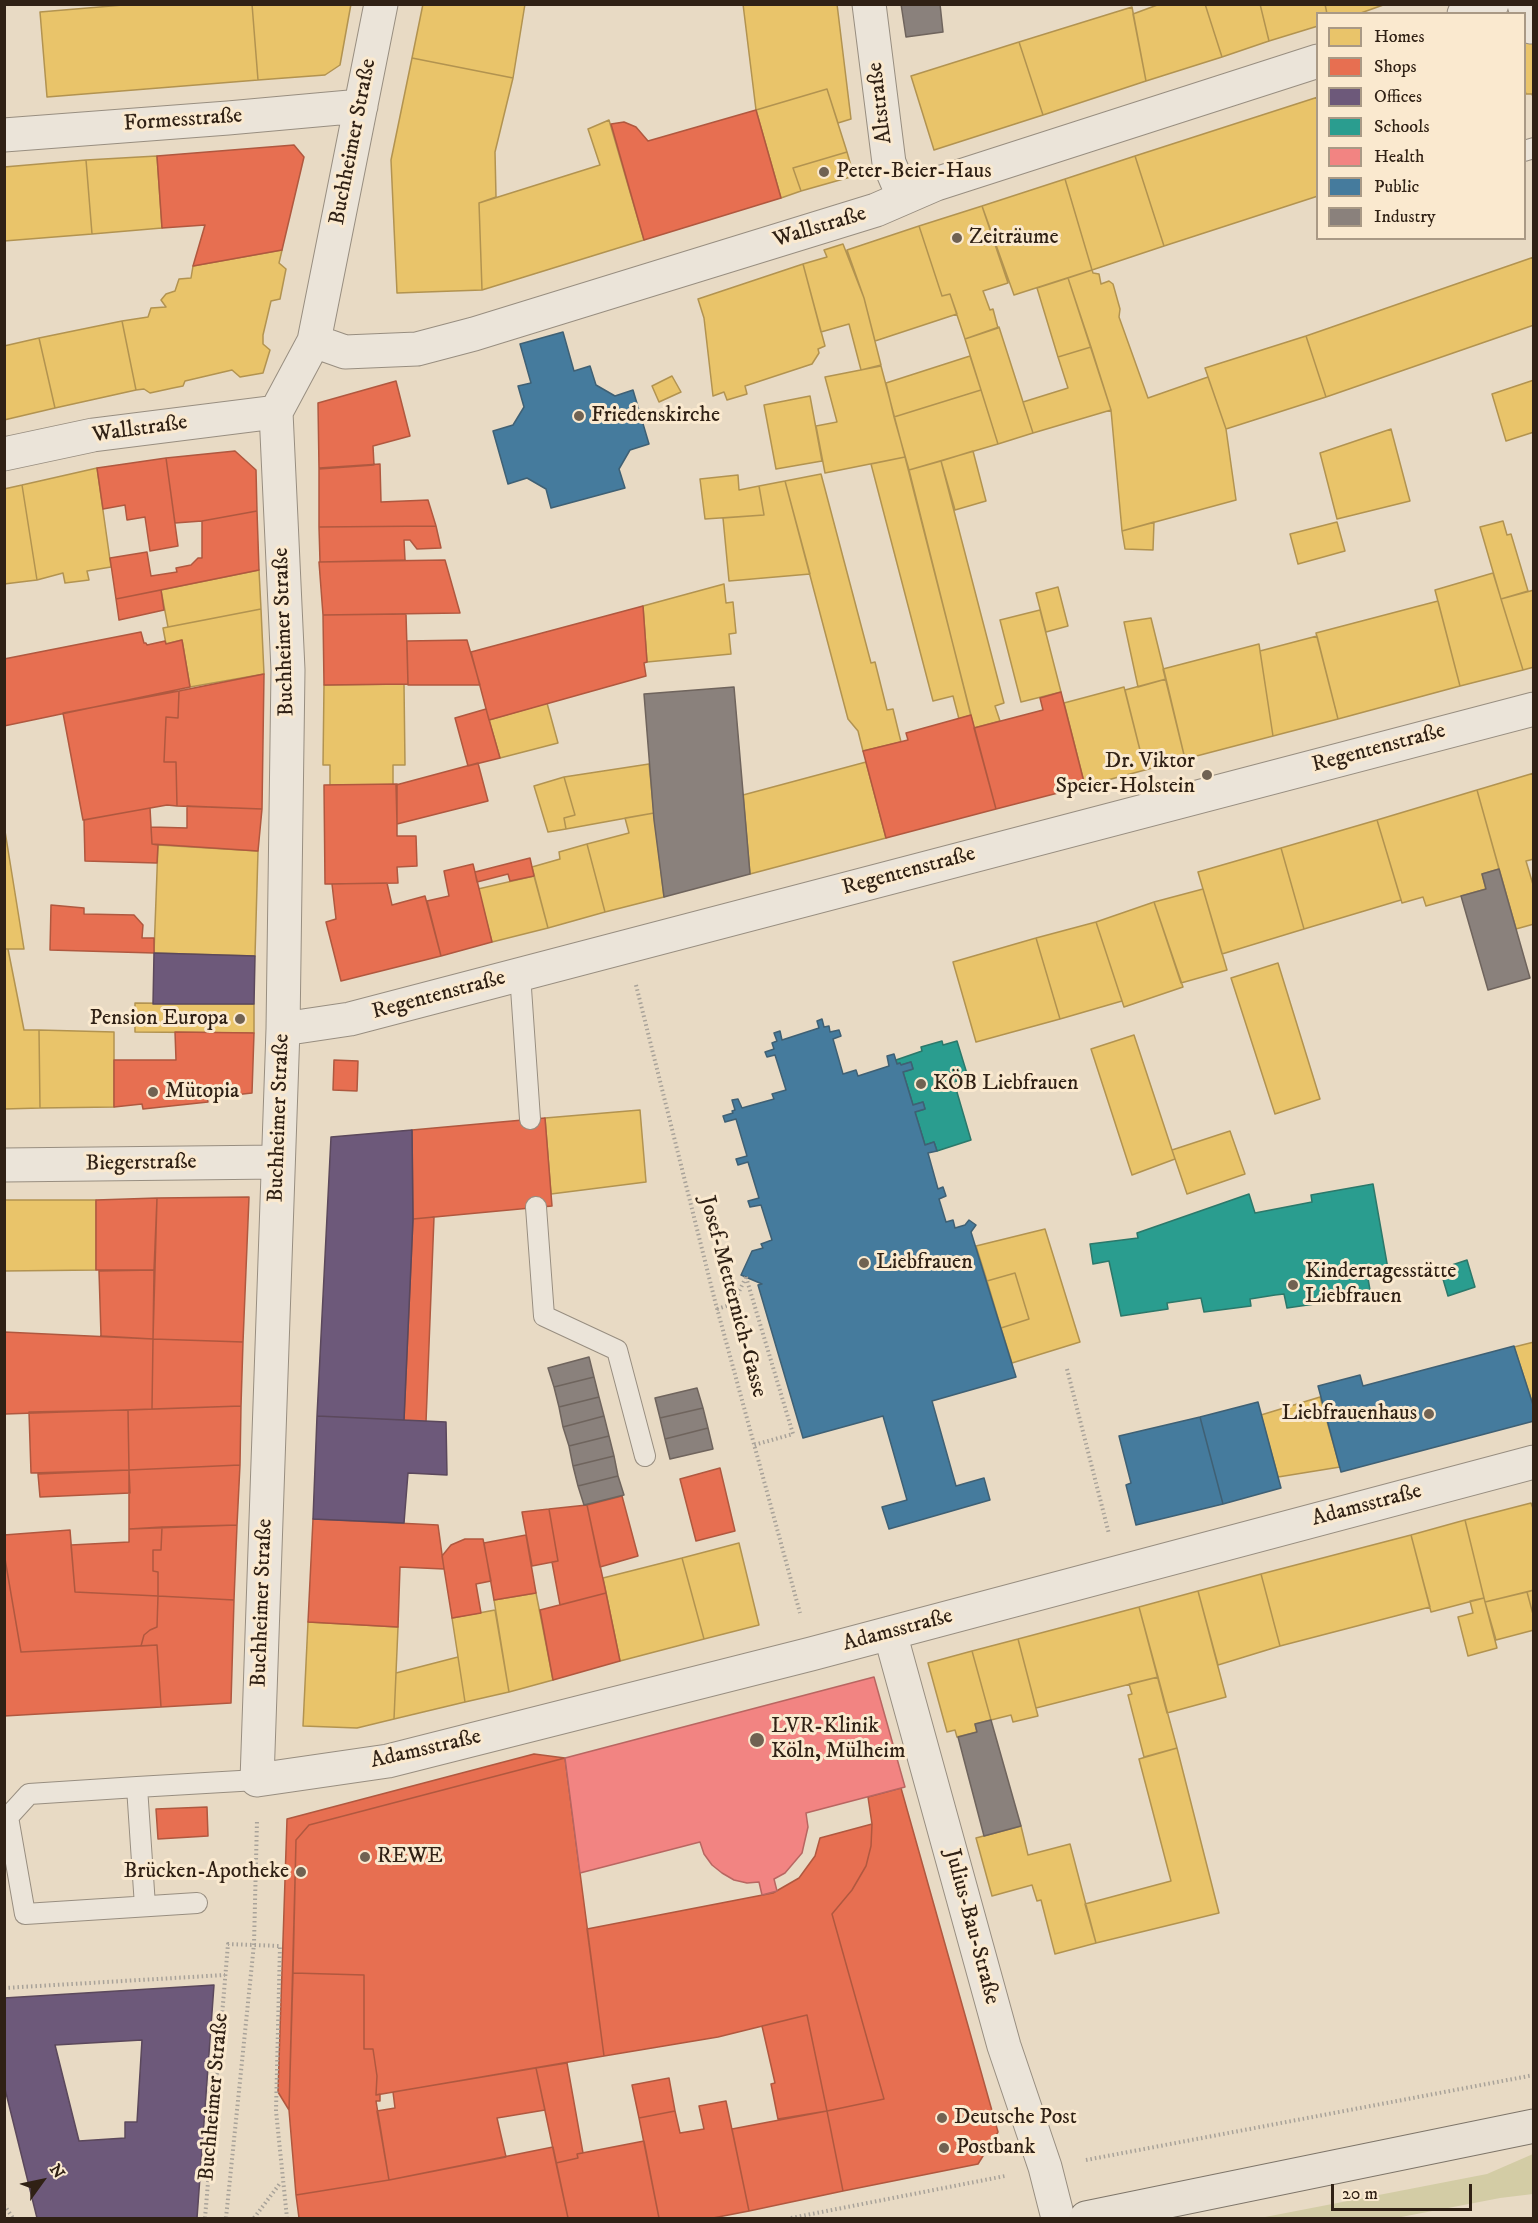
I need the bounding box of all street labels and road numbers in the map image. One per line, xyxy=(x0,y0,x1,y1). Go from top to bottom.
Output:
street label: Buchheimer Straße xyxy=(325,57,383,227)
street label: Altstraße xyxy=(863,61,899,145)
street label: Formesstraße xyxy=(123,104,243,138)
street label: Wallstraße xyxy=(770,201,870,255)
street label: Wallstraße xyxy=(91,410,189,450)
street label: Buchheimer Straße xyxy=(269,547,301,717)
street label: Regentenstraße xyxy=(1310,719,1448,779)
street label: Regentenstraße xyxy=(840,842,978,902)
street label: Regentenstraße xyxy=(370,966,508,1026)
street label: Buchheimer Straße xyxy=(264,1033,296,1203)
street label: Biegerstraße xyxy=(85,1150,197,1178)
street label: Josef-Metternich-Gasse xyxy=(692,1193,772,1401)
street label: Adamsstraße xyxy=(1309,1479,1425,1533)
street label: Buchheimer Straße xyxy=(247,1518,279,1688)
street label: Adamsstraße xyxy=(840,1604,956,1658)
street label: Adamsstraße xyxy=(368,1724,484,1776)
street label: Julius-Bau-Straße xyxy=(938,1847,1004,2007)
street label: Buchheimer Straße xyxy=(194,2012,236,2182)

